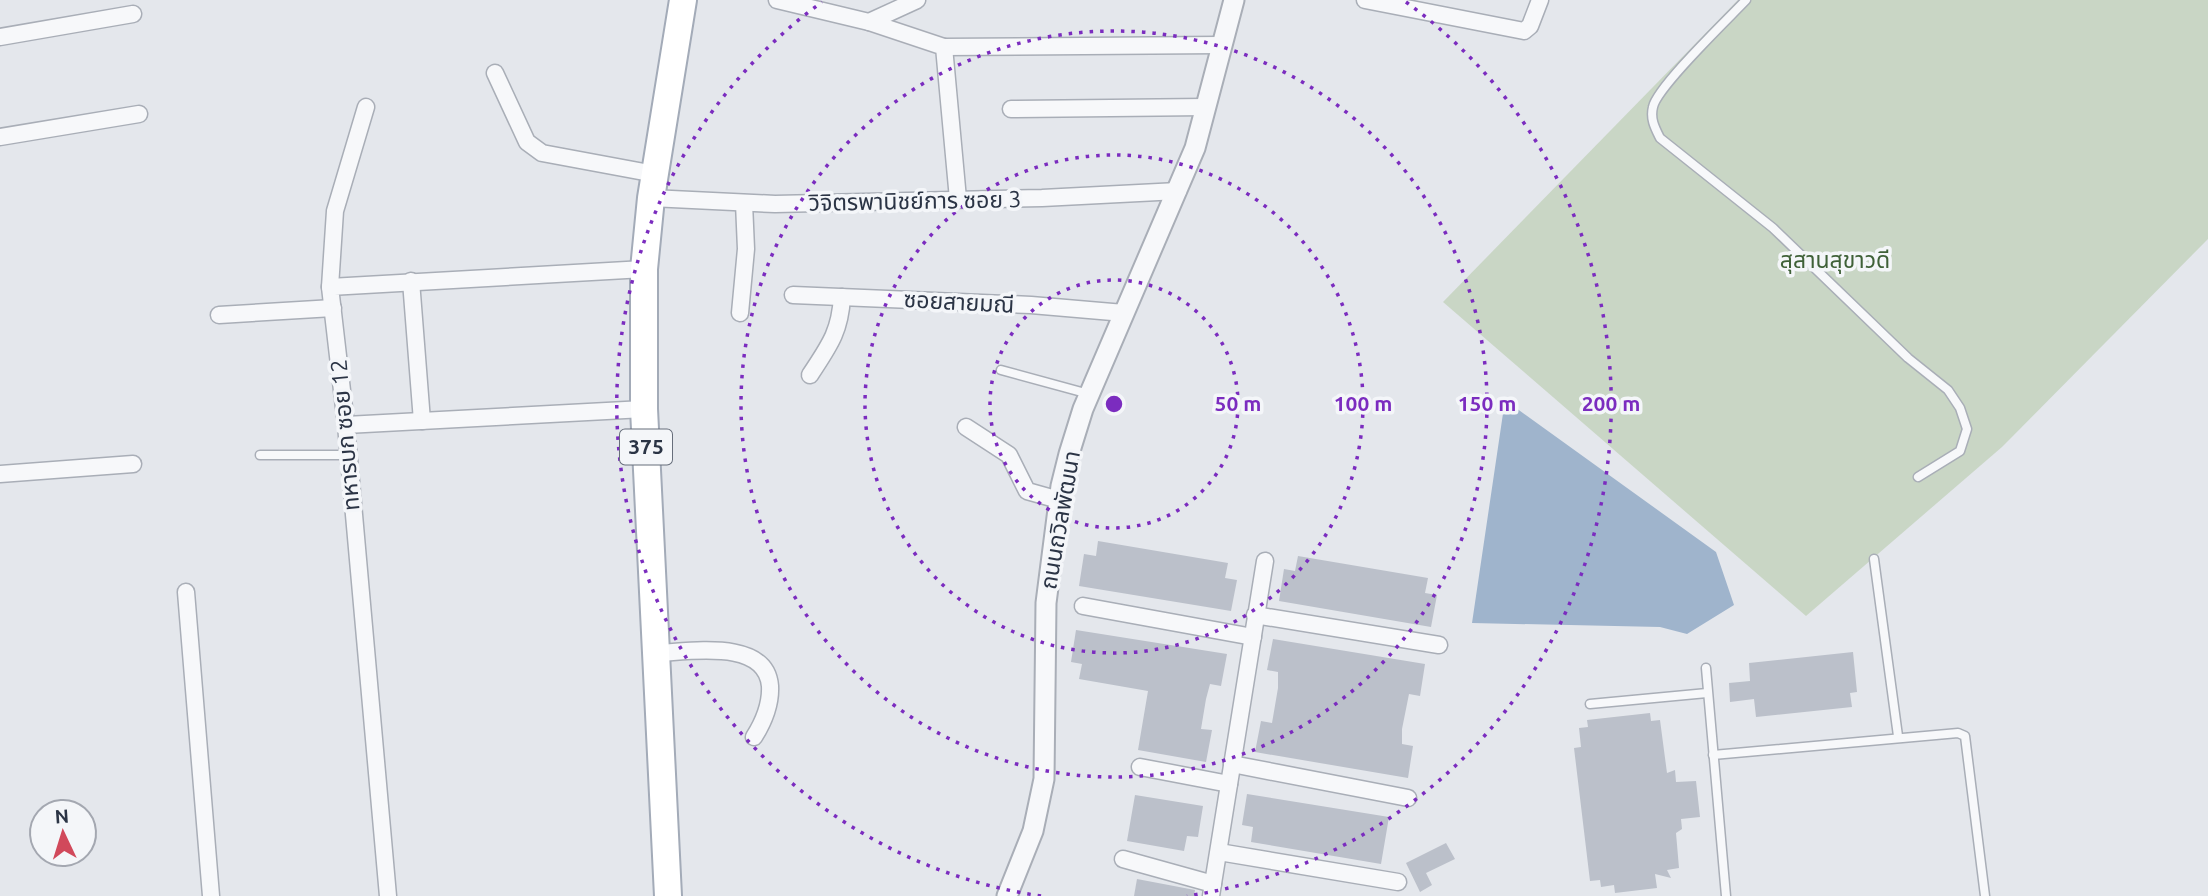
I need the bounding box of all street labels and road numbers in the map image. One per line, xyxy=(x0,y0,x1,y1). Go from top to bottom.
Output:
street label: วิจิตรพานิชย์การ ซอย 3 xyxy=(808,186,1022,215)
street label: ซอยสายมณี xyxy=(903,286,1015,317)
street label: ทหารบก ซอย 12 xyxy=(325,358,364,512)
road number: 375 xyxy=(620,430,672,464)
street label: ถนนถวิลพัฒนา xyxy=(1035,449,1084,591)

